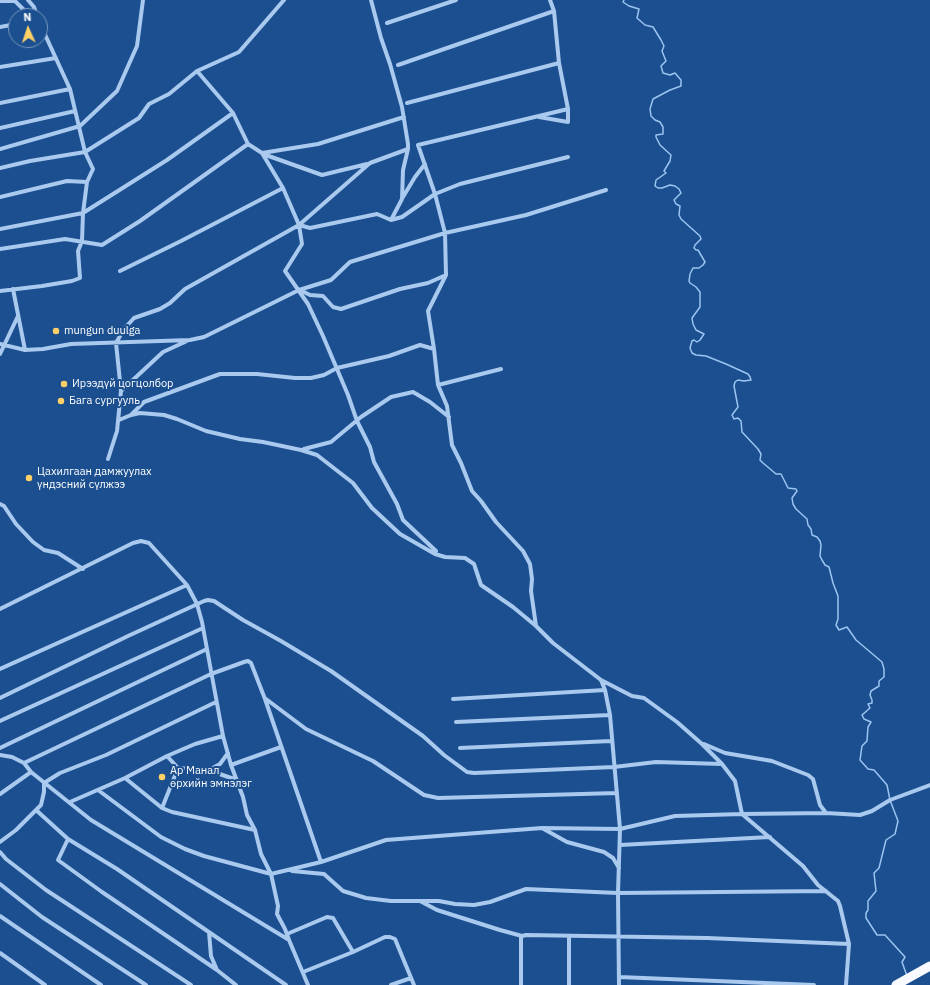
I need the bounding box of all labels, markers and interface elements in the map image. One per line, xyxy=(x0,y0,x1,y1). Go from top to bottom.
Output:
north arrow xyxy=(8,8,48,48)
text: N xyxy=(23,10,32,24)
place label: mungun duulga xyxy=(64,324,140,338)
marker: mungun duulga xyxy=(51,326,61,336)
place label: Ирээдүй цогцолбор xyxy=(72,377,173,391)
marker: Ирээдүй цогцолбор xyxy=(59,379,69,389)
place label: Бага сургууль xyxy=(69,394,140,408)
marker: Бага сургууль xyxy=(56,396,66,406)
place label: Цахилгаан дамжуулах үндэсний сүлжээ xyxy=(37,465,152,491)
marker: Цахилгаан дамжуулах үндэсний сүлжээ xyxy=(24,473,34,483)
place label: Ар Манал өрхийн эмнэлэг xyxy=(170,764,252,790)
marker: Ар Манал өрхийн эмнэлэг xyxy=(157,772,167,782)

